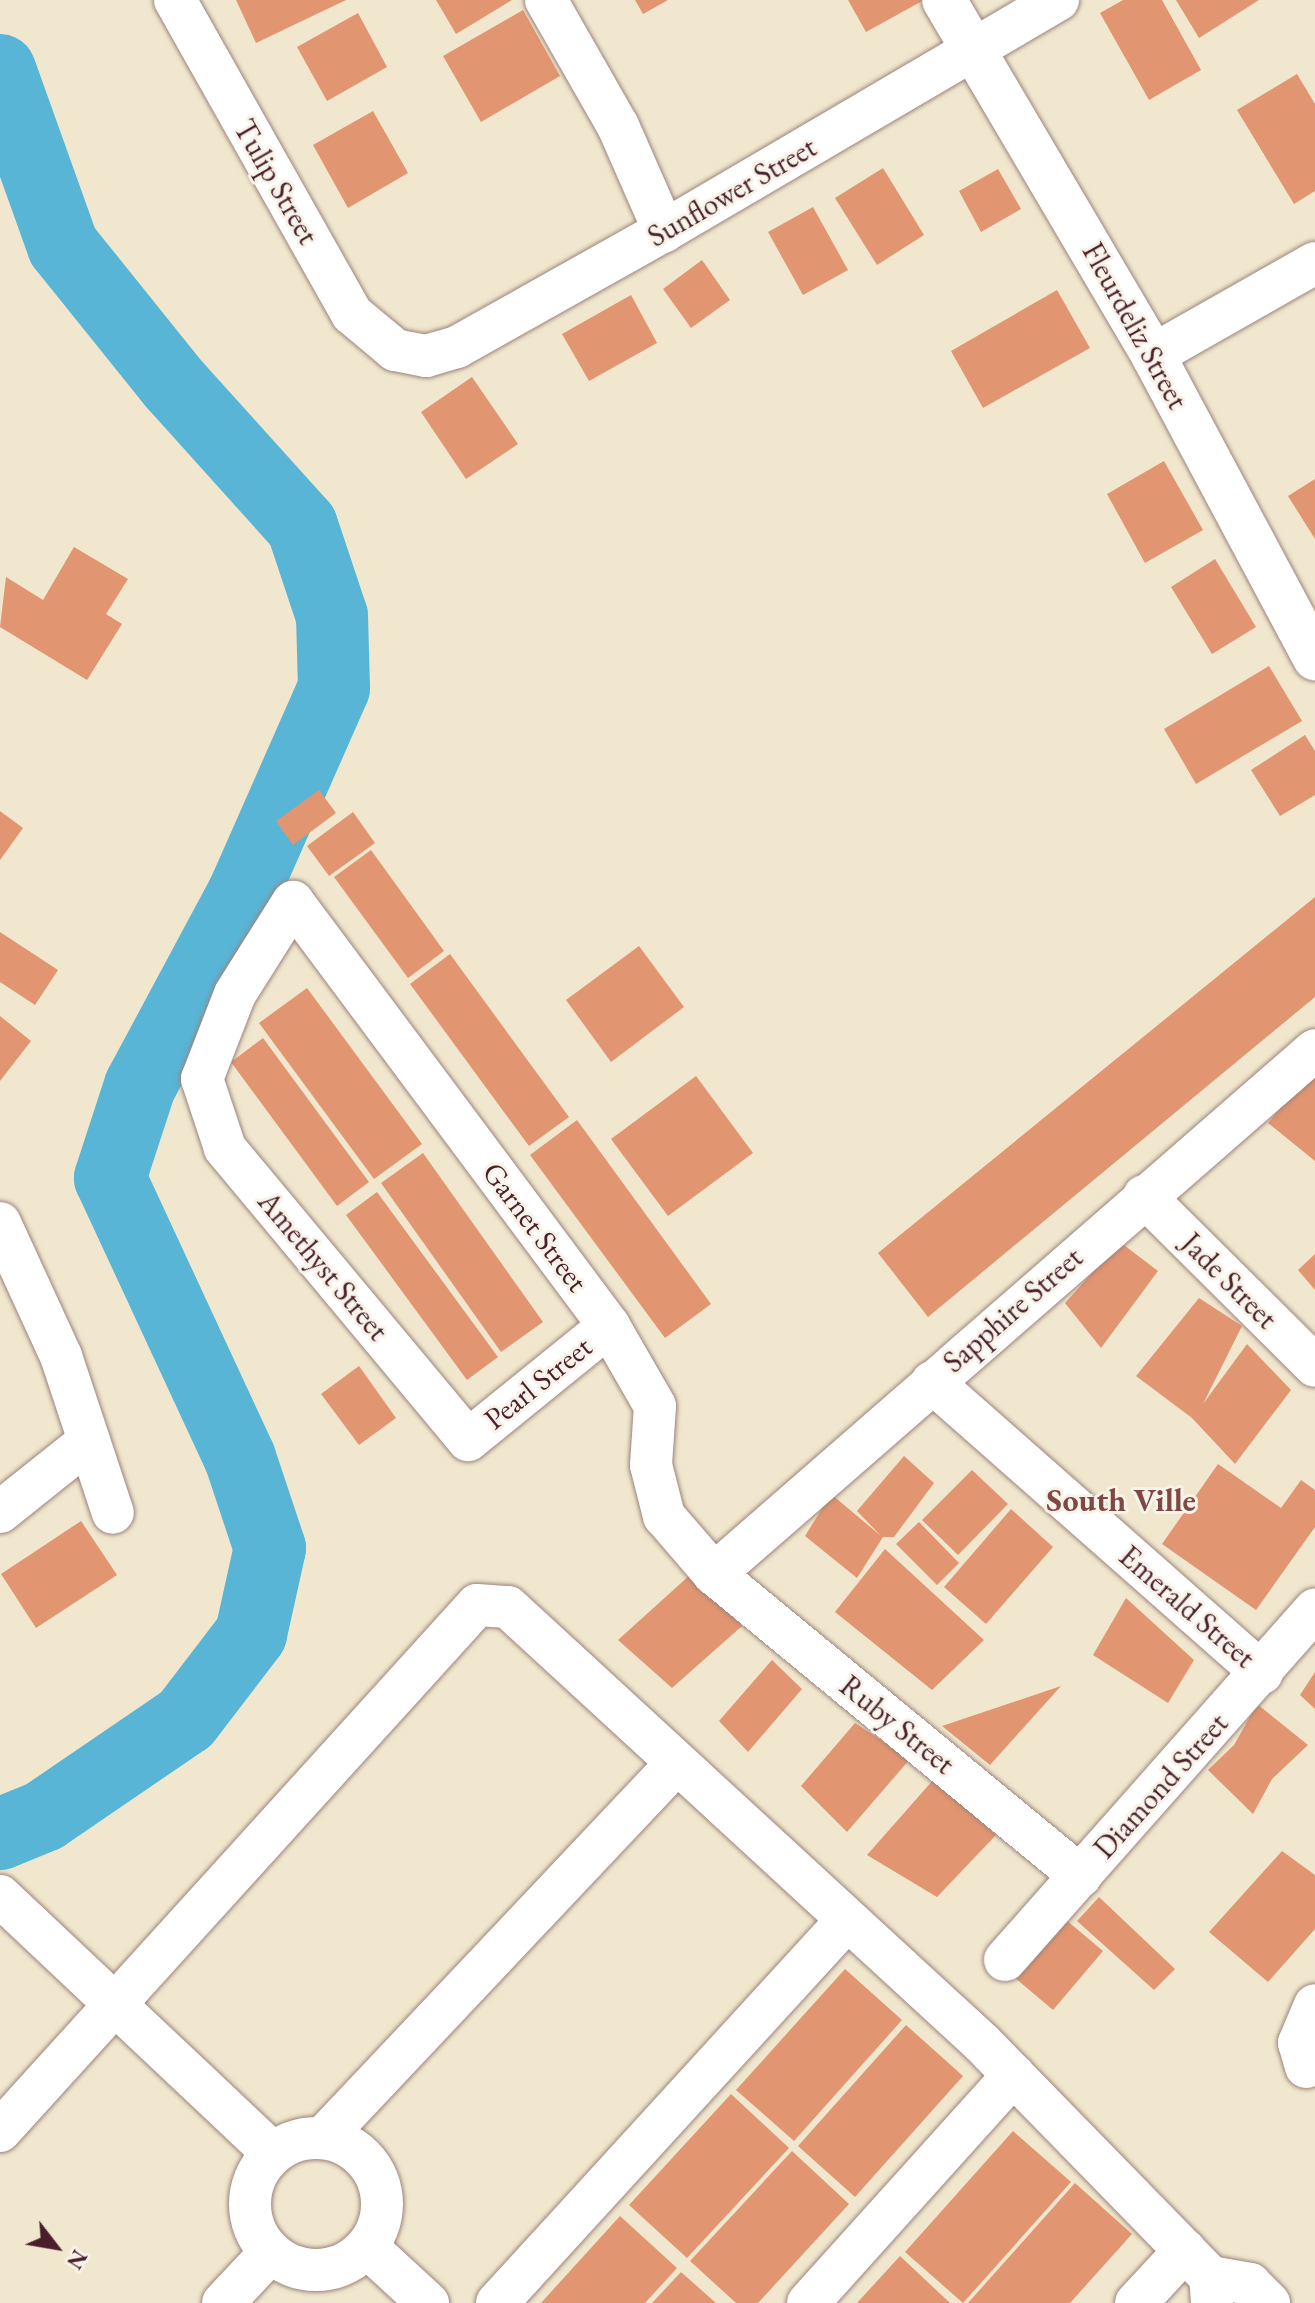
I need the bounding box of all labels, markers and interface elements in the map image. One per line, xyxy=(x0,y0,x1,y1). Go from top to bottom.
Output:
street label: Tulip Street xyxy=(226,113,326,251)
street label: Sunflower Street xyxy=(641,129,823,255)
street label: Fleurdeliz Street xyxy=(1074,236,1196,416)
street label: Garnet Street xyxy=(475,1155,595,1299)
street label: Amethyst Street xyxy=(250,1184,396,1348)
street label: Jade Street xyxy=(1174,1226,1284,1336)
street label: Sapphire Street xyxy=(936,1240,1090,1380)
street label: Pearl Street xyxy=(477,1329,599,1437)
district label: South Ville xyxy=(1046,1481,1196,1519)
street label: Emerald Street xyxy=(1112,1538,1262,1676)
street label: Ruby Street xyxy=(832,1668,962,1782)
street label: Diamond Street xyxy=(1086,1706,1236,1866)
north arrow xyxy=(16,2207,96,2287)
text: N xyxy=(60,2245,94,2275)

